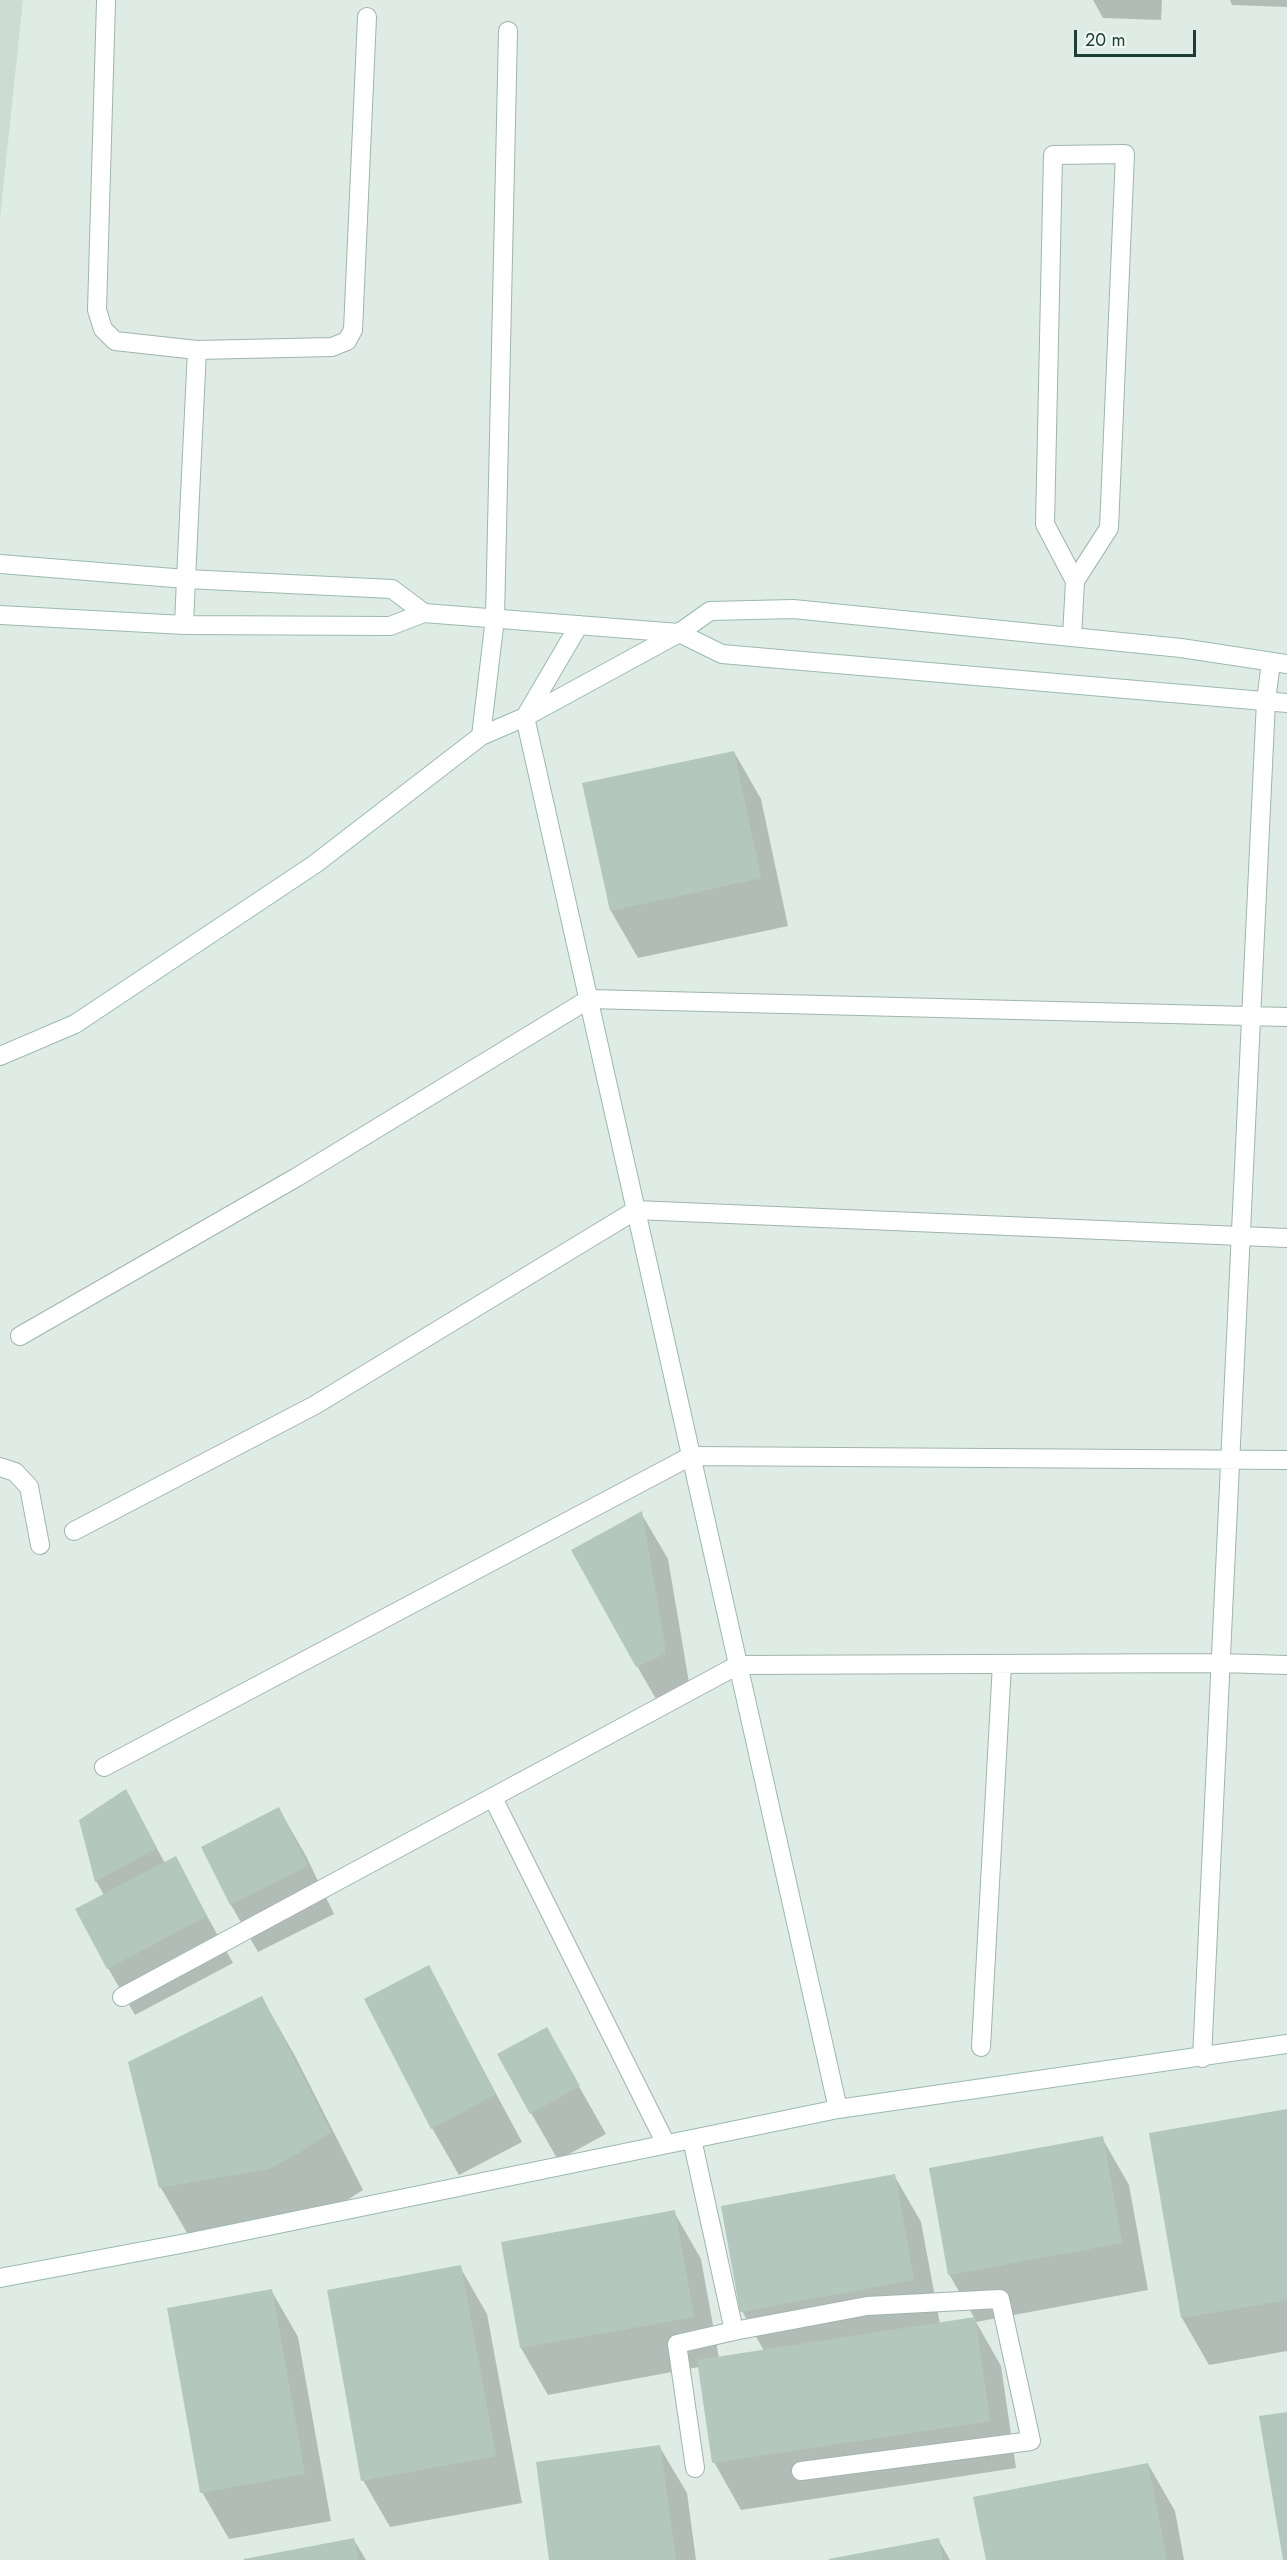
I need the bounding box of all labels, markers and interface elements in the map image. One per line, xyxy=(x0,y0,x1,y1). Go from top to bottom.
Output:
scale bar xyxy=(1077,18,1198,56)
text: 20 m xyxy=(1085,27,1125,53)

